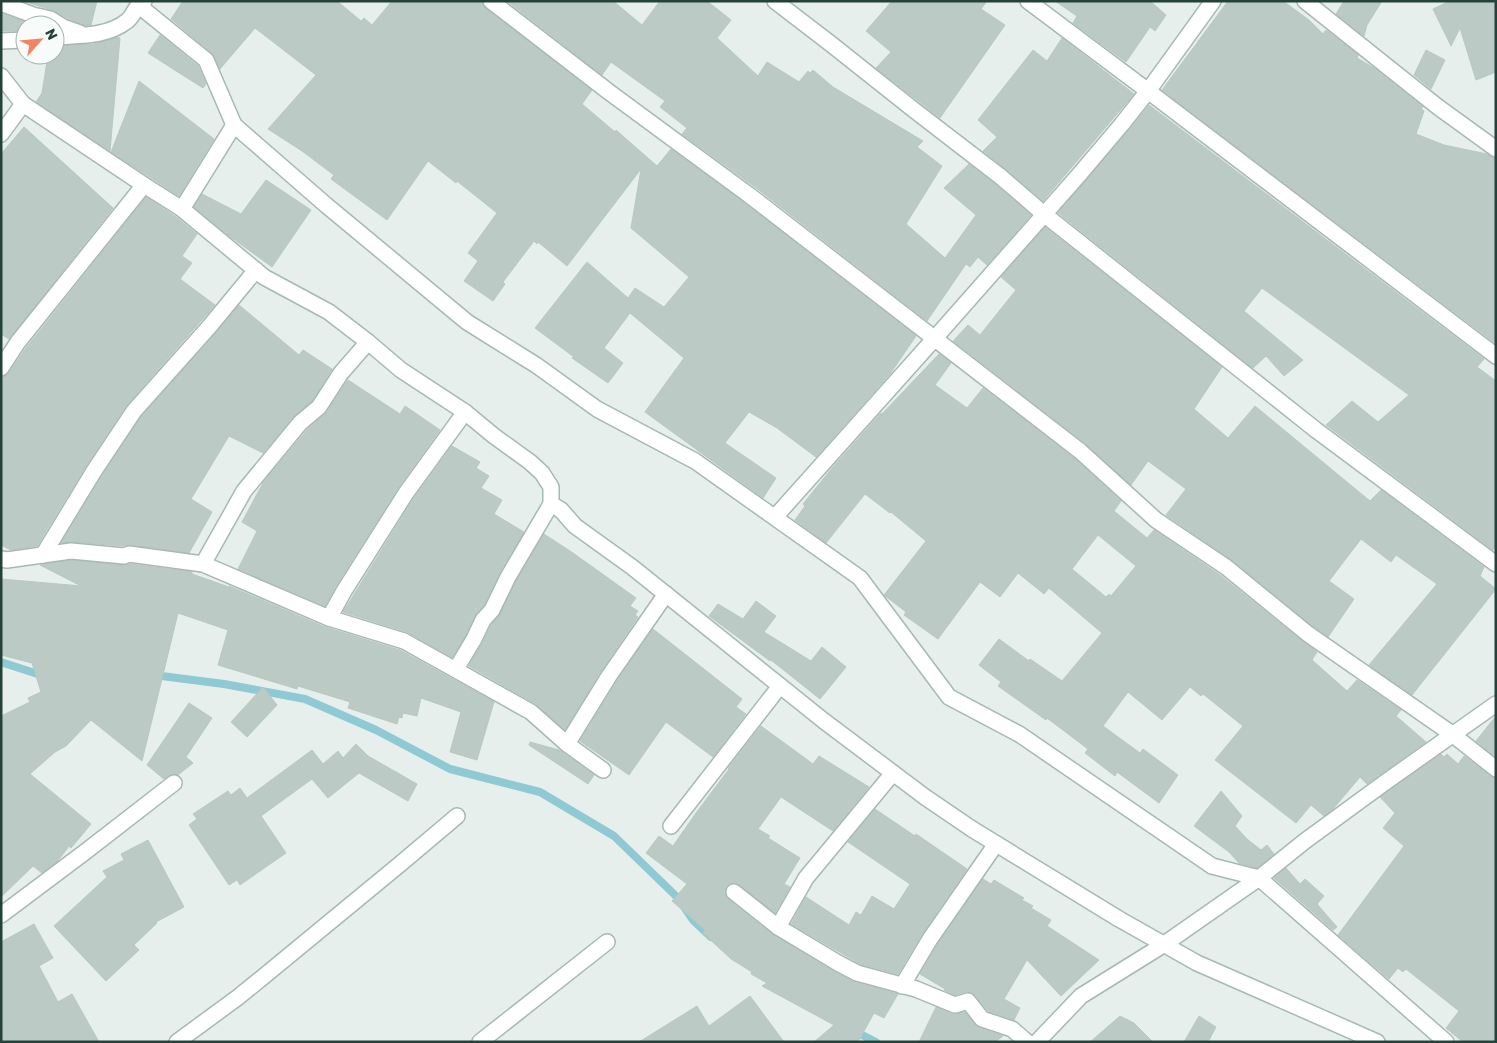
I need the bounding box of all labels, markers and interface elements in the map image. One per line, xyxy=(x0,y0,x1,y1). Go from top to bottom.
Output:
north arrow xyxy=(15,15,65,65)
text: N xyxy=(41,26,61,43)

